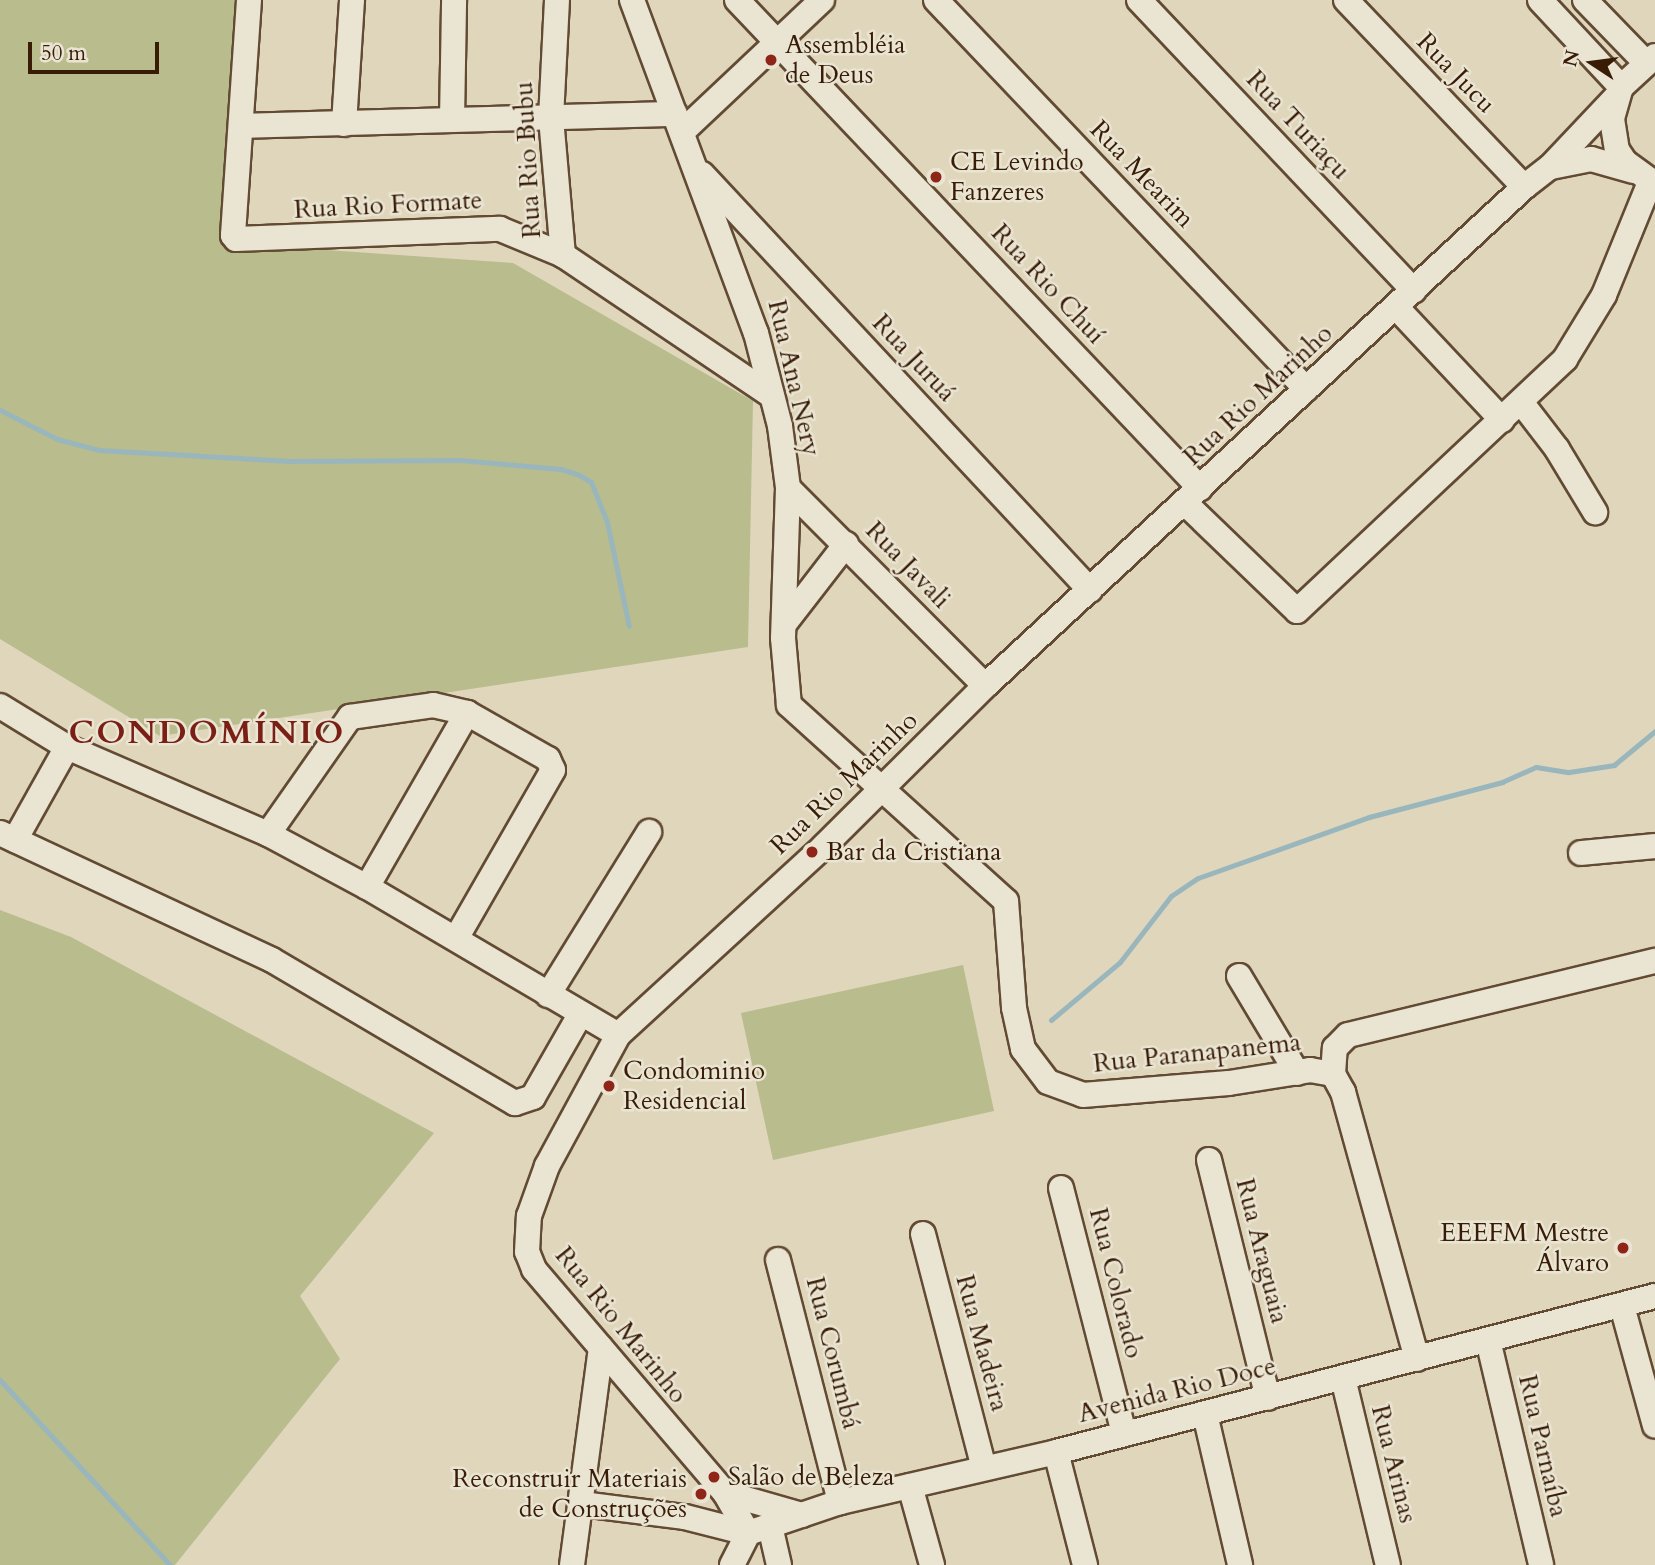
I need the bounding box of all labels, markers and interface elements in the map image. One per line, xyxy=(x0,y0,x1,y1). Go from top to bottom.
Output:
street label: Rua Jucu xyxy=(1410,26,1502,120)
scale bar xyxy=(32,28,163,72)
north arrow xyxy=(1557,28,1627,98)
place label: Assembléia de Deus xyxy=(785,29,906,90)
text: 50 m xyxy=(41,39,86,68)
text: N xyxy=(1557,47,1586,69)
marker: Assembléia de Deus xyxy=(763,52,779,68)
street label: Rua Turiaçu xyxy=(1240,64,1356,186)
street label: Rua Rio Bubu xyxy=(508,81,548,239)
street label: Rua Mearim xyxy=(1083,114,1201,234)
place label: CE Levindo Fanzeres xyxy=(950,146,1084,208)
marker: CE Levindo Fanzeres xyxy=(928,169,944,185)
street label: Rua Rio Formate xyxy=(293,184,483,226)
street label: Rua Rio Chuí xyxy=(985,218,1111,350)
street label: Rua Ana Nery xyxy=(761,297,827,459)
street label: Rua Juruá xyxy=(866,308,962,408)
street label: Rua Rio Marinho xyxy=(1177,318,1339,472)
street label: Rua Javali xyxy=(859,515,957,615)
street label: Rua Rio Marinho xyxy=(764,705,924,861)
district label: CONDOMÍNIO xyxy=(70,713,344,753)
place label: Bar da Cristiana xyxy=(826,836,1002,868)
marker: Bar da Cristiana xyxy=(804,844,820,860)
street label: Rua Paranapanema xyxy=(1092,1027,1302,1079)
place label: Condominio Residencial xyxy=(623,1055,765,1116)
marker: Condominio Residencial xyxy=(601,1078,617,1094)
street label: Rua Araguaia xyxy=(1229,1175,1295,1327)
street label: Rua Colorado xyxy=(1082,1205,1150,1361)
place label: EEEFM Mestre Álvaro xyxy=(1440,1217,1609,1278)
street label: Rua Rio Marinho xyxy=(548,1240,694,1410)
marker: EEEFM Mestre Álvaro xyxy=(1615,1240,1631,1256)
street label: Rua Madeira xyxy=(949,1271,1015,1415)
street label: Rua Corumbá xyxy=(799,1274,867,1432)
street label: Avenida Rio Doce xyxy=(1075,1350,1279,1430)
street label: Rua Parnaíba xyxy=(1511,1372,1575,1520)
street label: Rua Arinas xyxy=(1364,1402,1424,1526)
place label: Salão de Beleza xyxy=(728,1461,895,1493)
place label: Reconstruir Materiais de Construções xyxy=(452,1463,687,1524)
marker: Salão de Beleza xyxy=(706,1469,722,1485)
marker: Reconstruir Materiais de Construções xyxy=(693,1486,709,1502)

